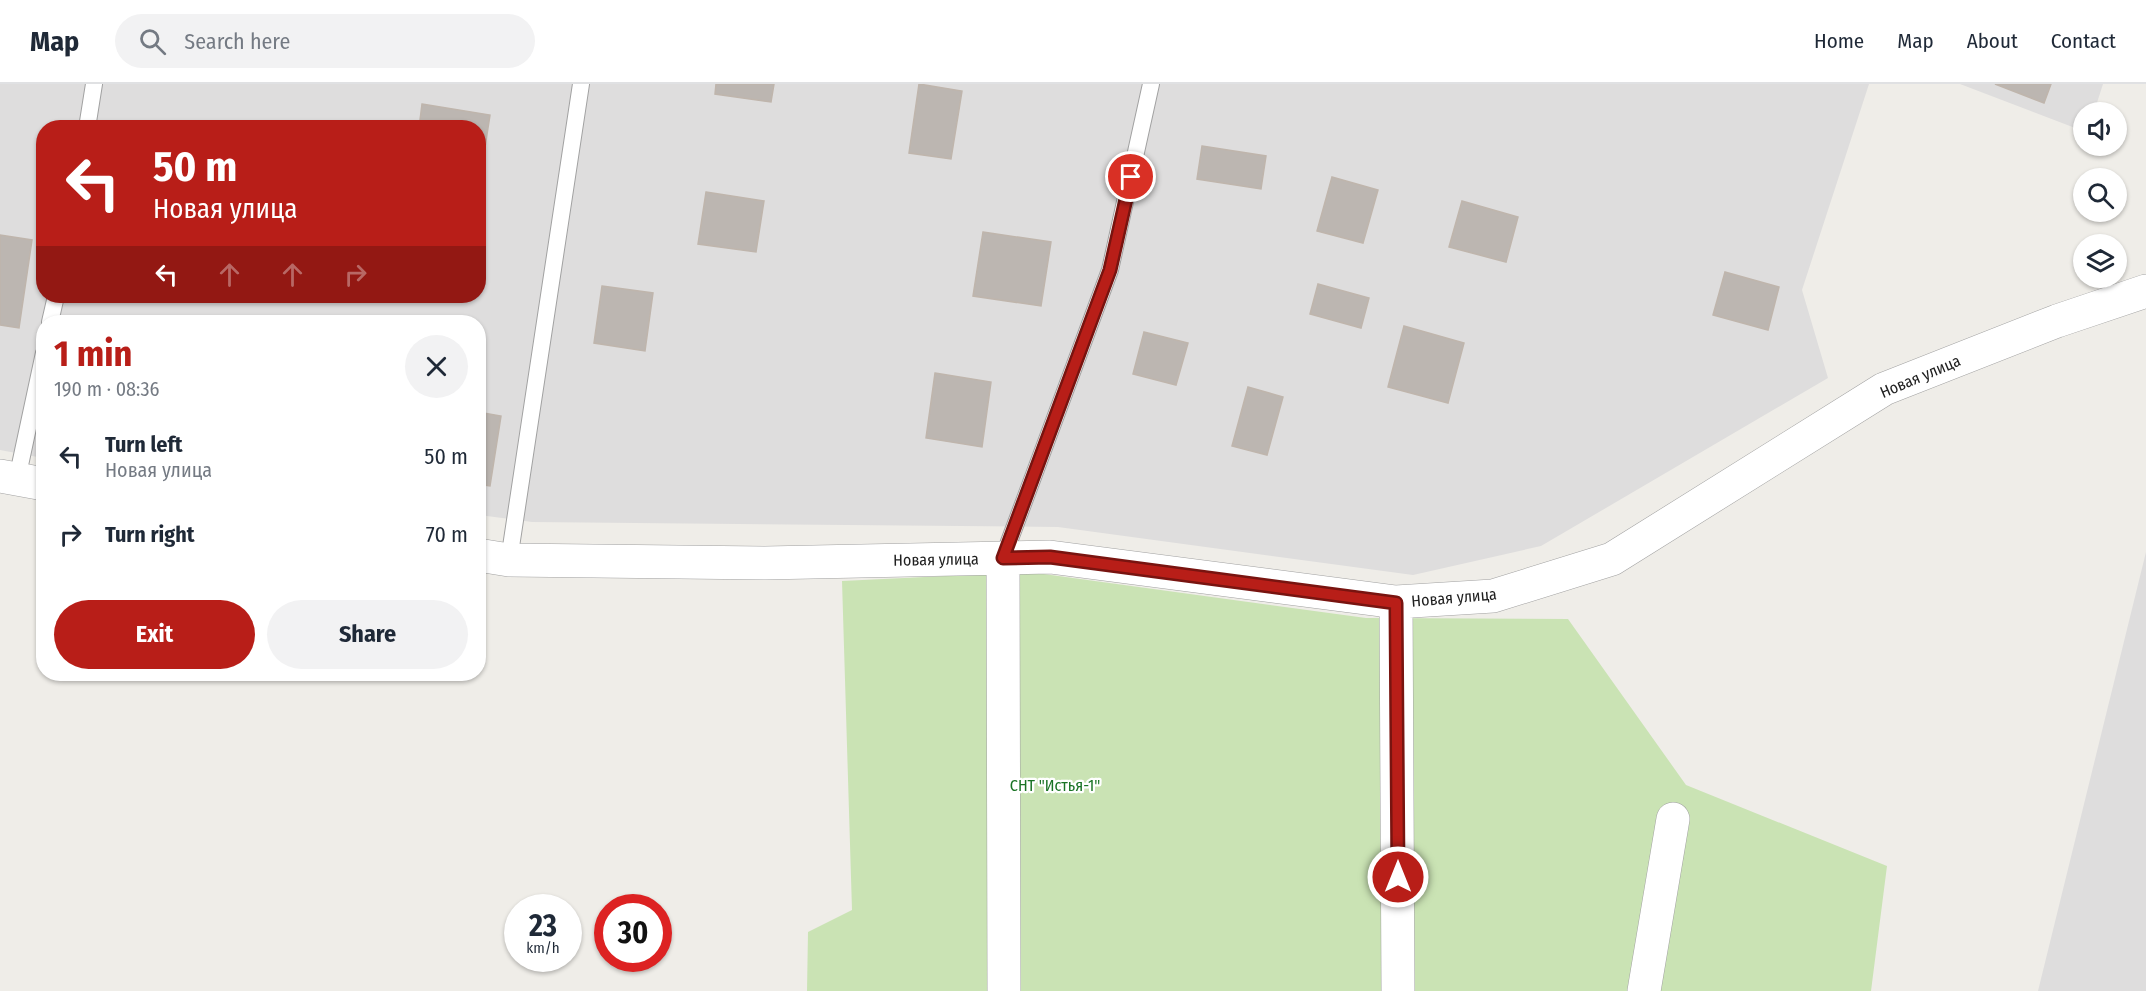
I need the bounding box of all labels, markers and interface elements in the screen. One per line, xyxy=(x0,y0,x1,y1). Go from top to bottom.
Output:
search box xyxy=(115,14,535,68)
text: Map xyxy=(30,25,79,58)
icon: search xyxy=(136,25,169,58)
text: Search here xyxy=(184,28,290,55)
text: Home xyxy=(1814,28,1864,54)
text: Map xyxy=(1897,28,1934,54)
text: About xyxy=(1967,28,2018,54)
text: Contact xyxy=(2051,28,2116,54)
map controls xyxy=(2073,102,2127,288)
button: sound xyxy=(2073,102,2127,156)
text: 50 m xyxy=(153,142,237,192)
icon: left xyxy=(54,144,132,222)
pin xyxy=(1105,151,1156,202)
icon: arrive xyxy=(1114,160,1147,193)
button: search xyxy=(2073,168,2127,222)
text: Новая улица xyxy=(153,193,297,225)
button: layers xyxy=(2073,234,2127,288)
icon: left xyxy=(150,258,183,291)
icon: ahead xyxy=(213,258,246,291)
icon: ahead xyxy=(276,258,309,291)
icon: right xyxy=(339,258,372,291)
text: 1 min xyxy=(54,332,132,376)
button: close xyxy=(405,335,468,398)
street label: Новая улица xyxy=(1877,351,1963,402)
text: 190 m · 08:36 xyxy=(54,377,159,401)
text: Turn left xyxy=(105,431,183,458)
icon: left xyxy=(54,440,87,473)
text: 50 m xyxy=(424,443,468,470)
text: Новая улица xyxy=(105,458,212,482)
icon: right xyxy=(54,518,87,551)
text: Turn right xyxy=(105,521,194,548)
text: 70 m xyxy=(426,521,468,548)
street label: Новая улица xyxy=(893,549,979,570)
street label: Новая улица xyxy=(1411,584,1498,611)
button: Exit xyxy=(54,600,255,669)
button: Share xyxy=(267,600,468,669)
park label: СНТ "Истья-1" xyxy=(1010,776,1100,795)
position arrow xyxy=(1366,845,1430,909)
speed limit sign: 30 xyxy=(594,894,672,972)
text: 23 xyxy=(529,908,557,944)
text: km/h xyxy=(526,939,560,957)

